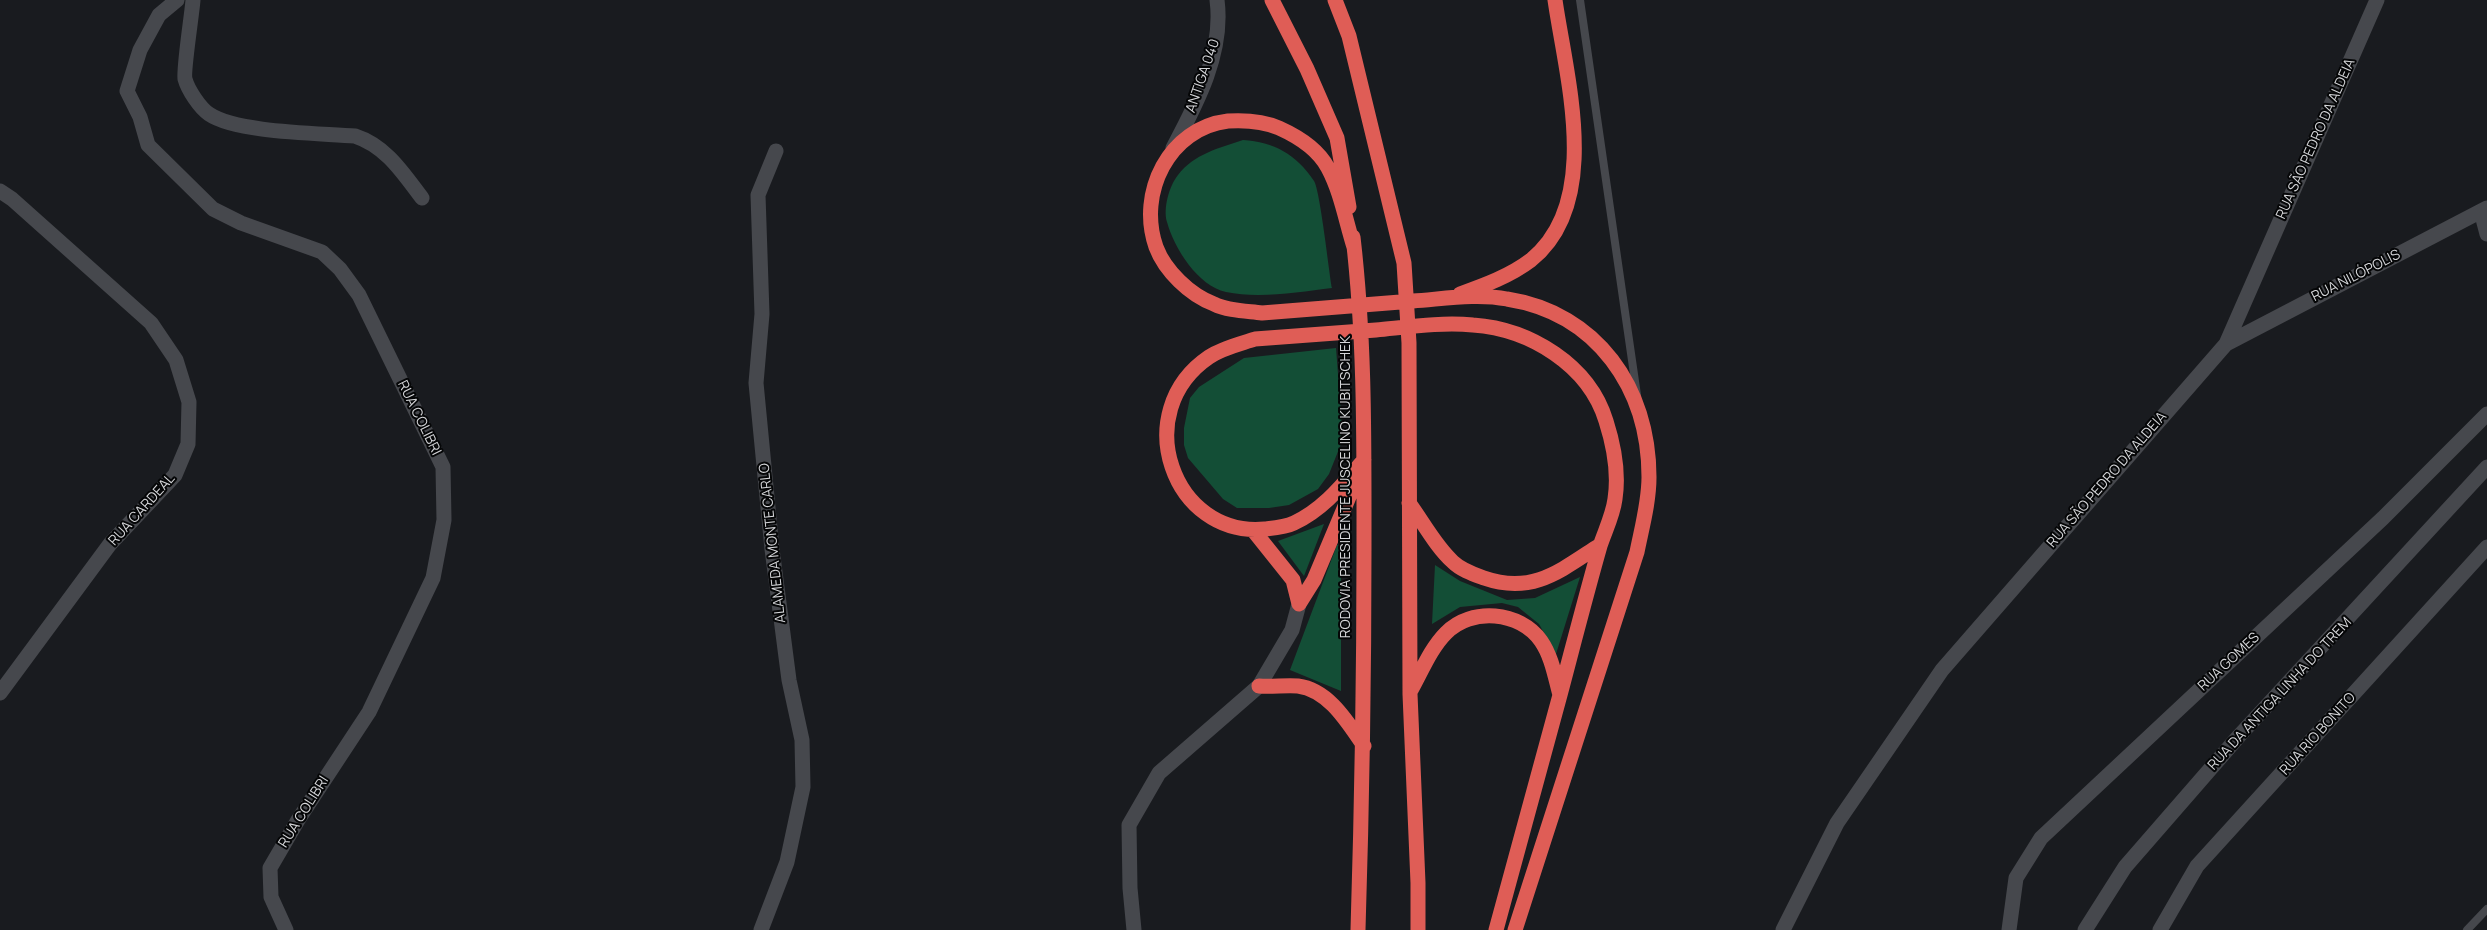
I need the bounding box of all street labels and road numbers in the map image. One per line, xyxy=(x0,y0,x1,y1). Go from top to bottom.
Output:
street label: ANTIGA 040 xyxy=(1183,37,1223,115)
street label: RUA SÃO PEDRO DA ALDEIA xyxy=(2273,56,2359,222)
street label: RUA NILÓPOLIS xyxy=(2309,246,2403,306)
street label: RODOVIA PRESIDENTE JUSCELINO KUBITSCHEK xyxy=(1338,336,1354,638)
street label: RUA COLIBRI xyxy=(394,378,444,458)
street label: RUA SÃO PEDRO DA ALDEIA xyxy=(2044,409,2170,551)
street label: ALAMEDA MONTE CARLO xyxy=(756,462,790,624)
street label: RUA CARDEAL xyxy=(105,471,179,549)
street label: RUA DA ANTIGA LINHA DO TREM xyxy=(2205,614,2355,774)
street label: RUA GOMES xyxy=(2195,629,2263,695)
street label: RUA RIO BONITO xyxy=(2277,689,2359,779)
street label: RUA COLIBRI xyxy=(275,773,333,851)

